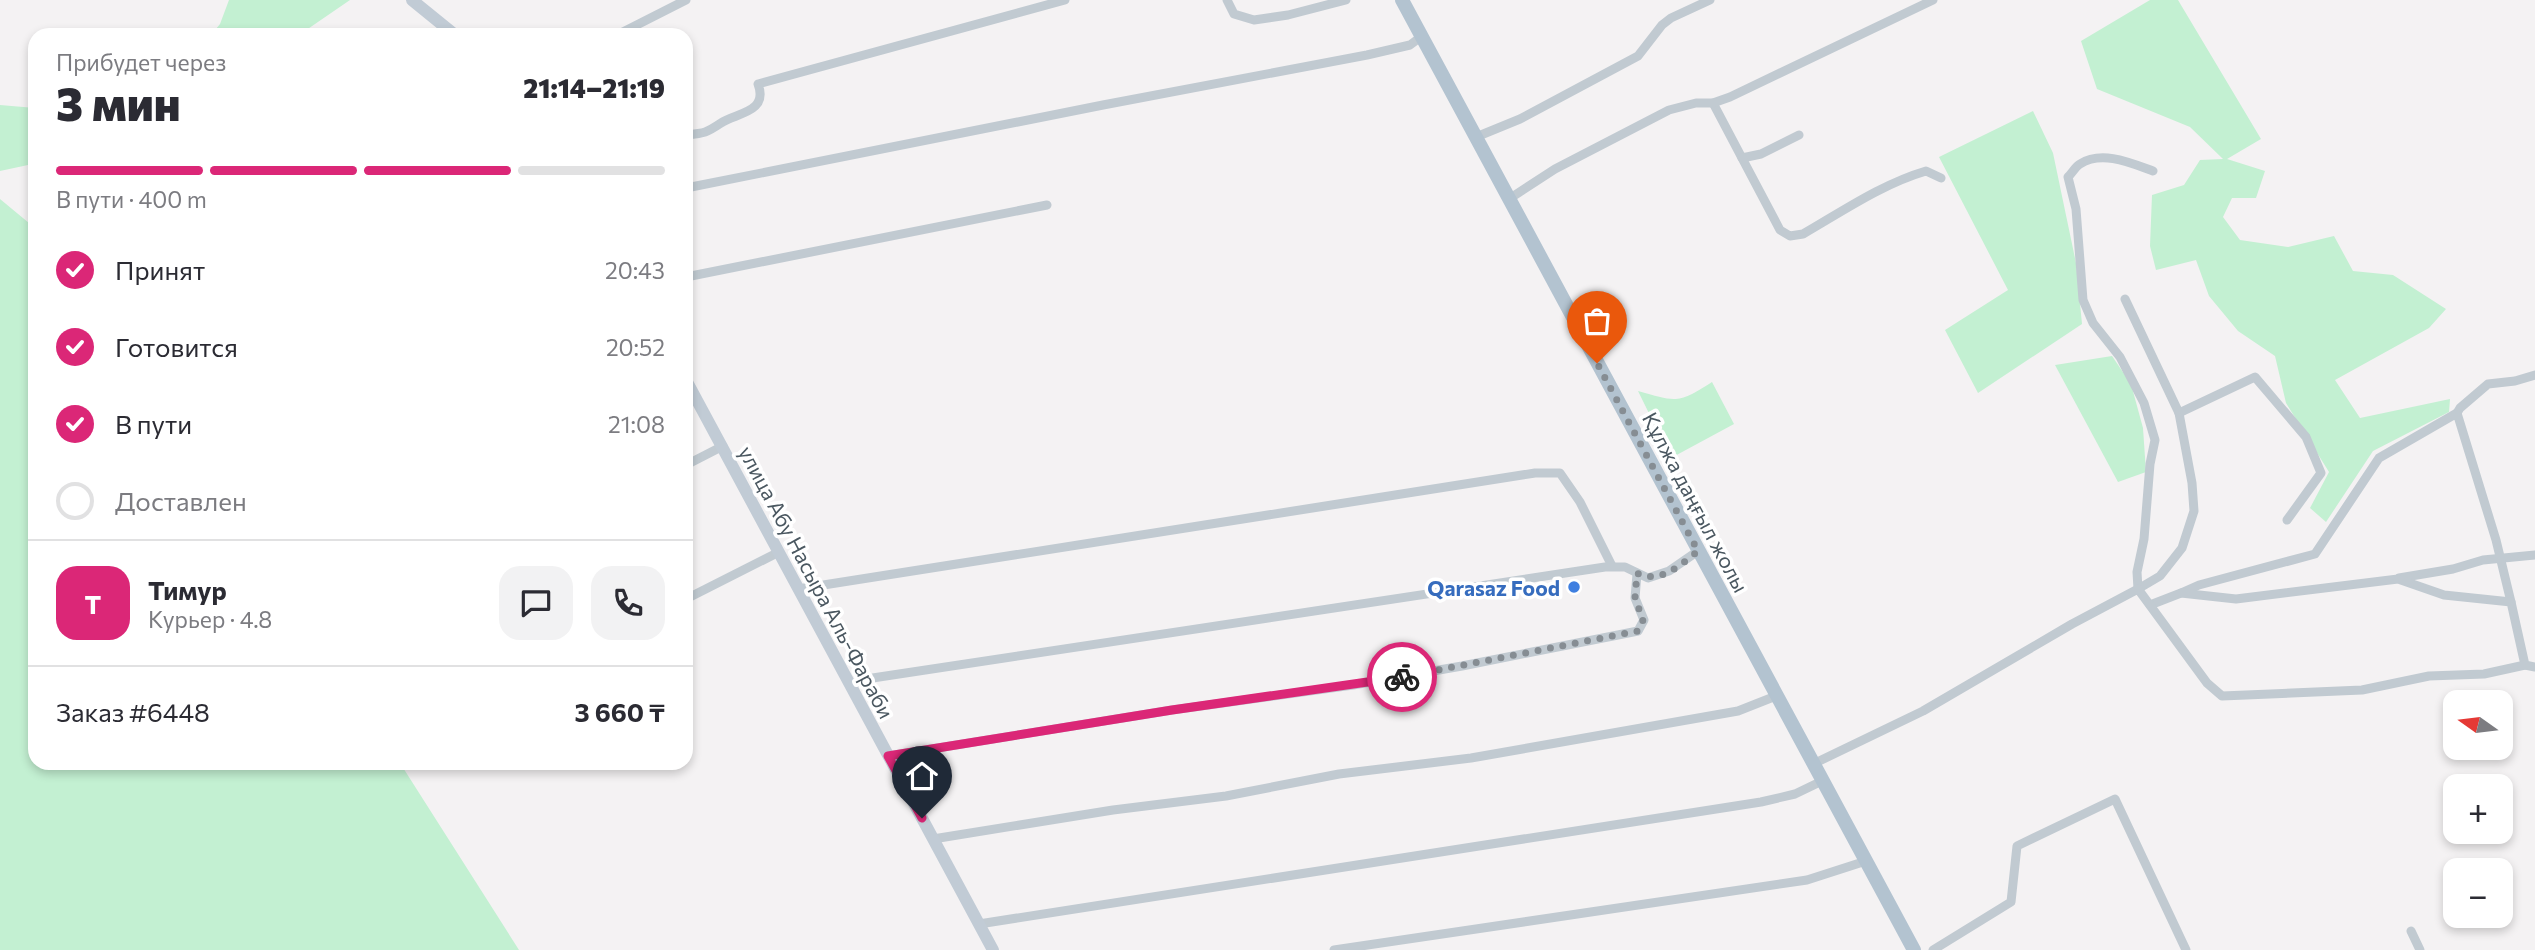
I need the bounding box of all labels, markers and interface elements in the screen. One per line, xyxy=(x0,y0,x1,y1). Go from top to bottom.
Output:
text: Прибудет через xyxy=(56,48,226,76)
text: 21:14–21:19 xyxy=(523,72,665,103)
text: 3 мин xyxy=(56,74,181,130)
text: В пути · 400 m xyxy=(56,185,207,213)
icon: check xyxy=(56,251,94,289)
text: Принят xyxy=(115,254,205,285)
text: 20:43 xyxy=(605,256,665,284)
pin xyxy=(1567,291,1627,363)
icon: bag xyxy=(1578,302,1616,340)
icon: check xyxy=(56,328,94,366)
text: Готовится xyxy=(115,331,238,362)
text: 20:52 xyxy=(606,333,665,361)
icon: check xyxy=(56,405,94,443)
text: В пути xyxy=(115,408,192,439)
street label: Құлжа даңғыл жолы xyxy=(1638,408,1754,596)
text: 21:08 xyxy=(608,410,665,438)
street label: улица Абу Насыра Аль-Фараби xyxy=(734,441,900,723)
text: Доставлен xyxy=(115,485,247,516)
button: chat xyxy=(499,566,573,640)
button: phone xyxy=(591,566,665,640)
text: Тимур xyxy=(148,574,227,605)
place label: Qarasaz Food xyxy=(1427,575,1560,600)
marker: Qarasaz Food xyxy=(1566,579,1582,595)
text: Т xyxy=(85,588,101,619)
text: Курьер · 4.8 xyxy=(148,605,272,633)
courier xyxy=(1367,642,1437,712)
icon: bike xyxy=(1383,658,1421,696)
north arrow xyxy=(2443,690,2513,760)
map controls xyxy=(2443,690,2513,928)
text: Заказ #6448 xyxy=(56,696,210,727)
text: 3 660 ₸ xyxy=(575,696,665,727)
pin xyxy=(892,746,952,818)
icon: home xyxy=(903,757,941,795)
button: + xyxy=(2443,774,2513,844)
button: − xyxy=(2443,858,2513,928)

